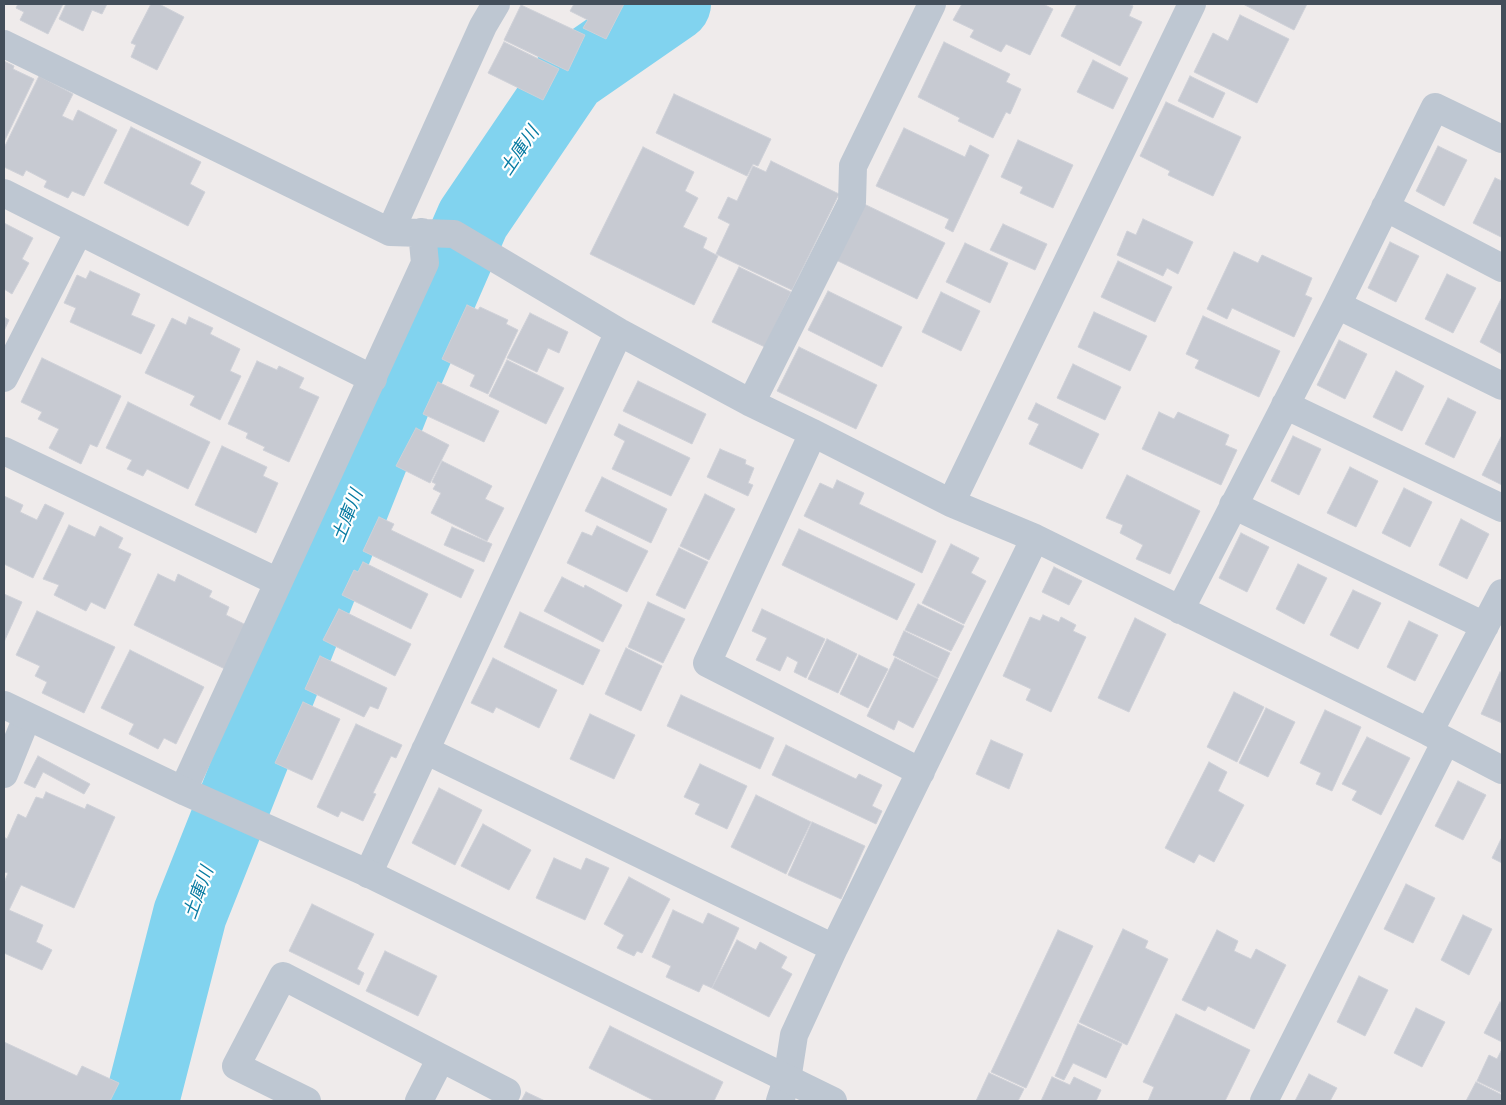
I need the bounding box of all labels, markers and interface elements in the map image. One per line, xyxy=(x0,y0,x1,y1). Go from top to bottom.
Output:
water label: 土庫川 xyxy=(496,123,544,179)
water label: 土庫川 xyxy=(328,487,368,545)
water label: 土庫川 xyxy=(180,864,218,922)

